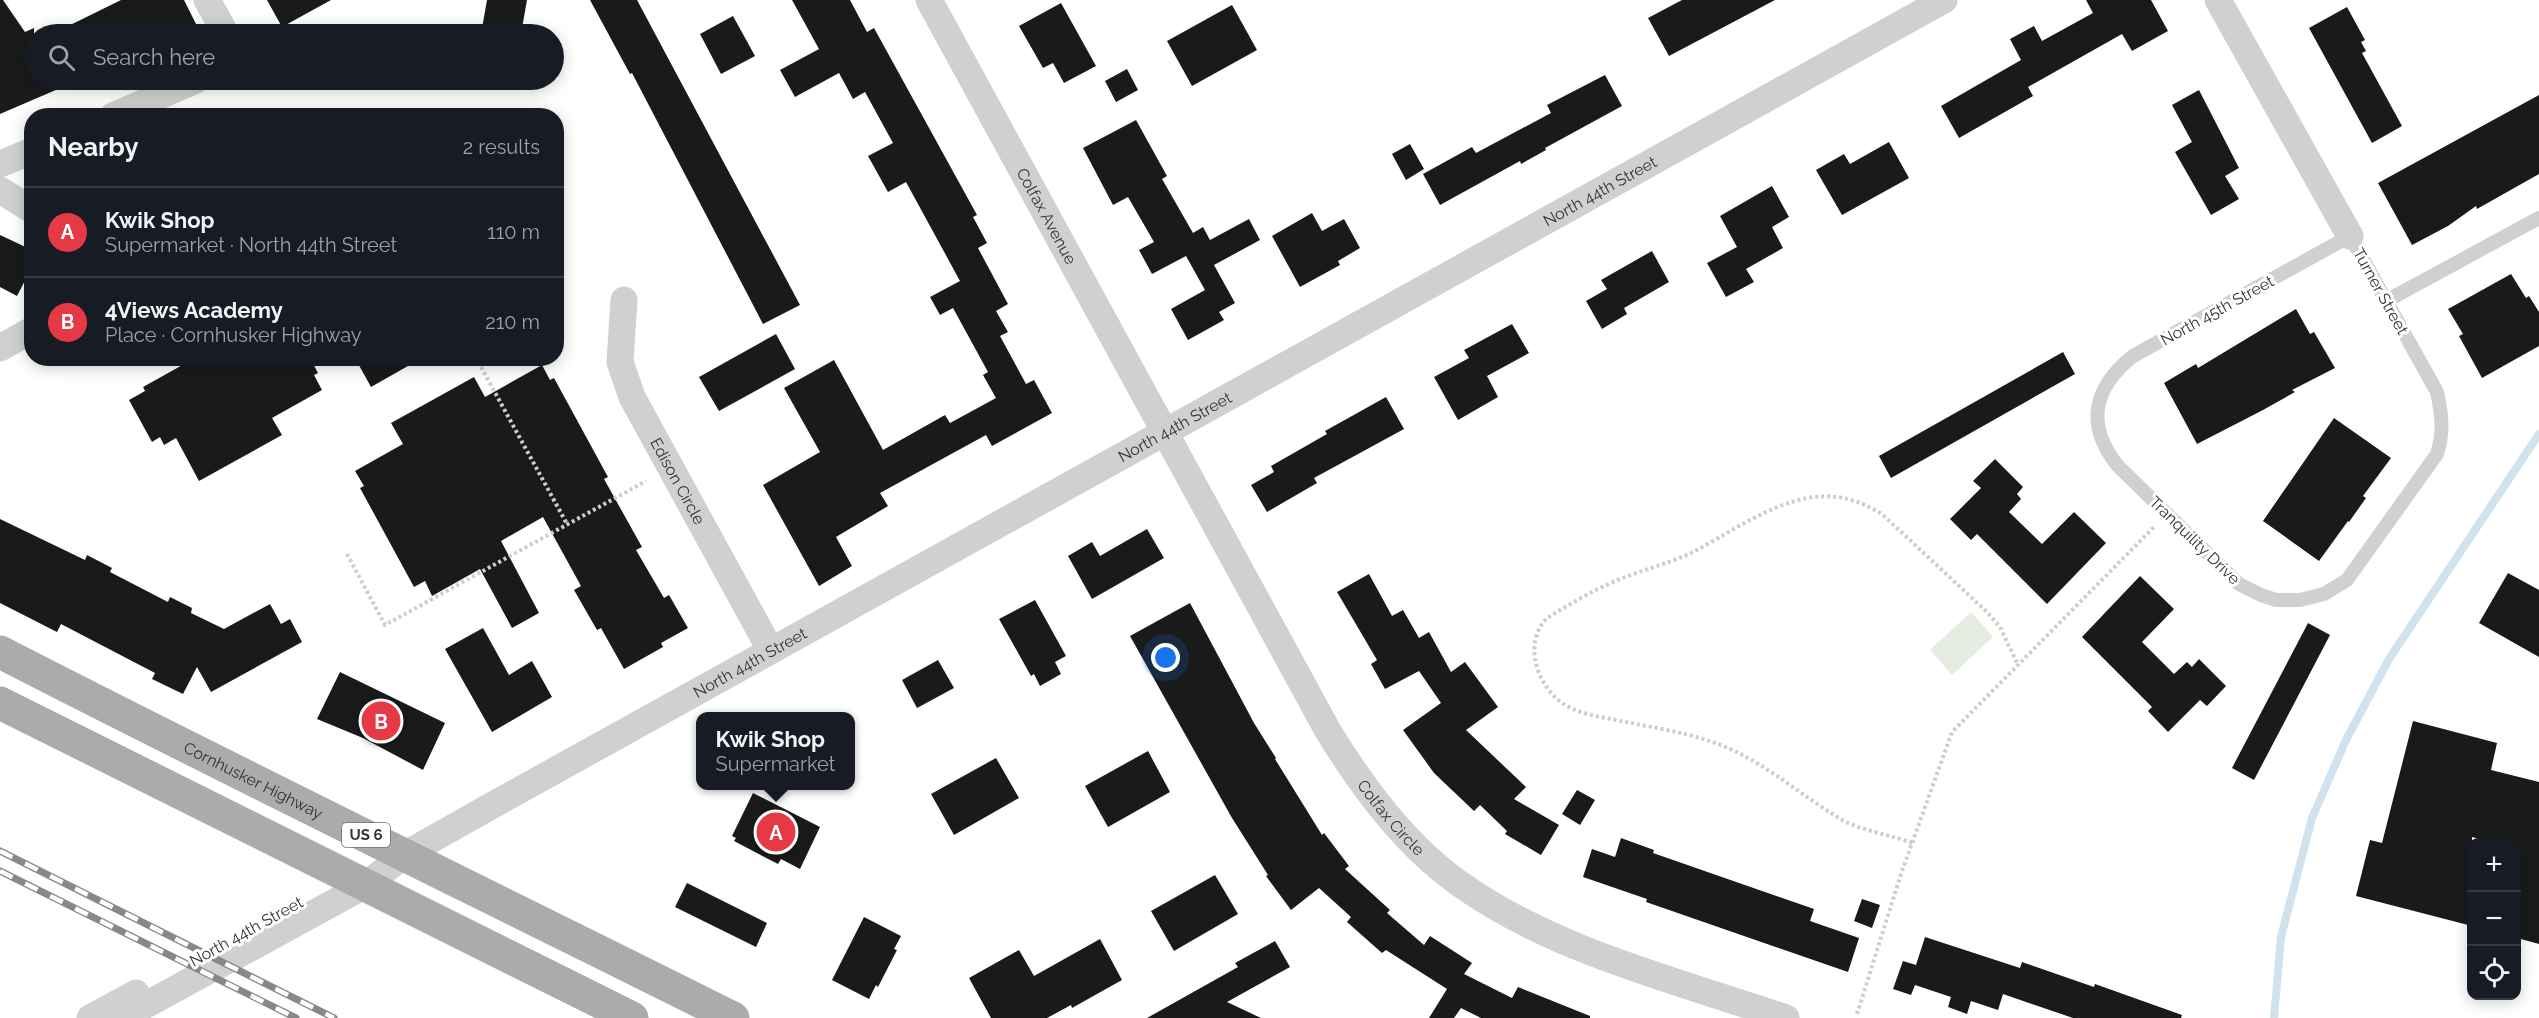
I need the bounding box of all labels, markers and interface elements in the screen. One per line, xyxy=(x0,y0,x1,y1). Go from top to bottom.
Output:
search box xyxy=(24,24,564,90)
icon: search xyxy=(45,41,78,74)
text: Search here xyxy=(93,44,215,70)
text: Nearby xyxy=(48,132,138,162)
text: 2 results xyxy=(463,135,540,159)
street label: North 44th Street xyxy=(1540,152,1661,230)
street label: Colfax Avenue xyxy=(1013,165,1080,268)
text: Kwik Shop xyxy=(105,207,215,233)
text: A xyxy=(61,220,74,244)
text: 110 m xyxy=(487,220,540,244)
text: Supermarket · North 44th Street xyxy=(105,233,397,257)
street label: Turner Street xyxy=(2349,245,2412,338)
street label: North 45th Street xyxy=(2157,271,2278,349)
text: 4Views Academy xyxy=(105,297,283,323)
text: B xyxy=(61,310,74,334)
text: 210 m xyxy=(485,310,540,334)
text: Place · Cornhusker Highway xyxy=(105,323,362,347)
street label: North 44th Street xyxy=(1115,388,1236,466)
street label: Edison Circle xyxy=(646,435,709,528)
street label: Tranquility Drive xyxy=(2145,492,2244,588)
street label: North 44th Street xyxy=(690,624,811,702)
your location xyxy=(1151,643,1180,672)
pin: B xyxy=(362,698,400,744)
popup xyxy=(696,712,855,790)
text: Kwik Shop xyxy=(716,726,825,752)
street label: Cornhusker Highway xyxy=(180,738,326,823)
text: Supermarket xyxy=(716,752,835,776)
street label: Colfax Circle xyxy=(1353,776,1428,860)
pin: A xyxy=(756,810,796,854)
road number: US 6 xyxy=(342,823,390,847)
map controls xyxy=(2467,838,2521,1000)
button: + xyxy=(2467,838,2521,892)
street label: North 44th Street xyxy=(186,892,307,970)
button: − xyxy=(2467,892,2521,946)
button: locate xyxy=(2467,946,2521,1000)

